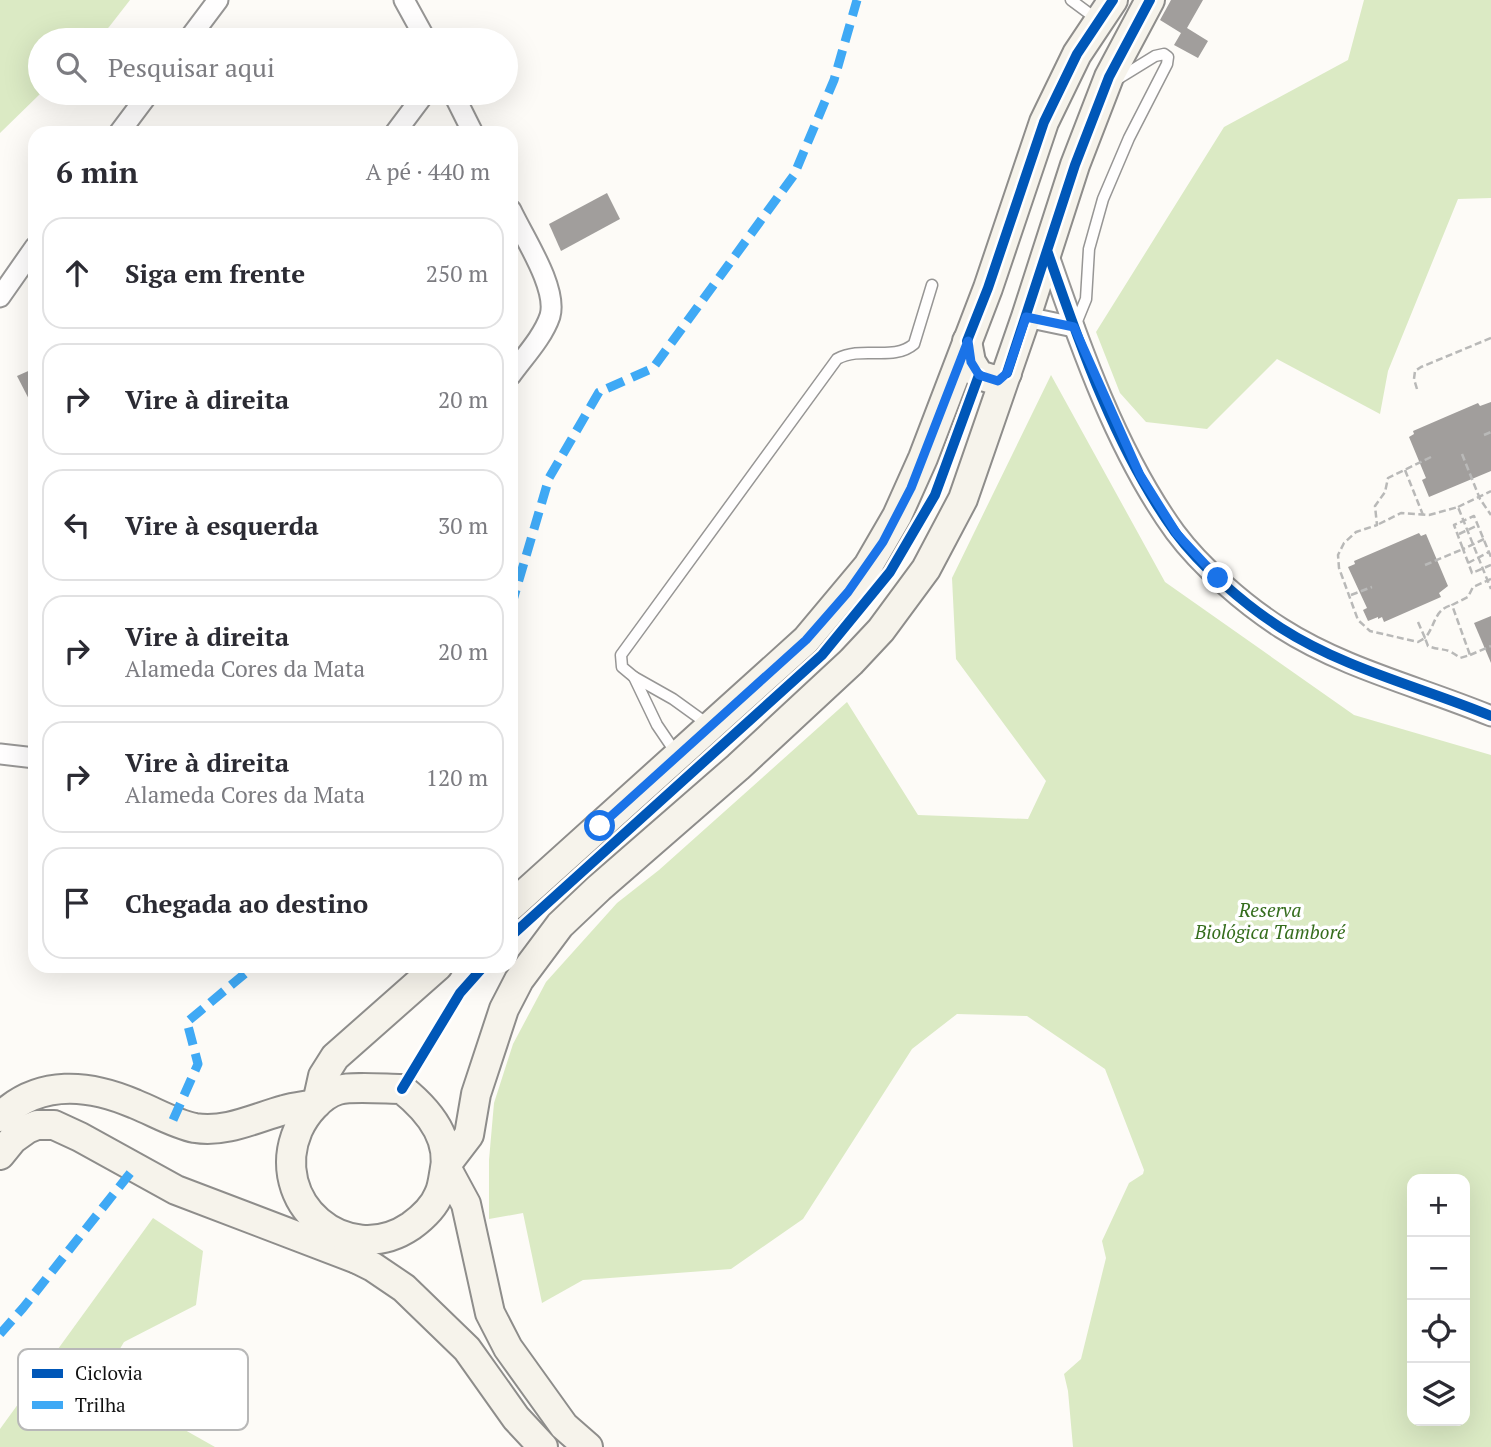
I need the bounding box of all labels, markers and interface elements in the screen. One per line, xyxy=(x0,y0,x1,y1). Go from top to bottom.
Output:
search box xyxy=(28,28,518,105)
icon: search xyxy=(52,48,90,86)
text: Pesquisar aqui xyxy=(108,50,275,84)
text: 6 min xyxy=(56,152,138,192)
text: A pé · 440 m xyxy=(366,156,490,187)
icon: ahead xyxy=(58,254,96,292)
text: Siga em frente xyxy=(125,256,305,290)
text: 250 m xyxy=(426,258,488,289)
icon: right xyxy=(58,380,96,418)
text: Vire à direita xyxy=(125,382,289,416)
text: 20 m xyxy=(438,384,488,415)
icon: left xyxy=(58,506,96,544)
text: Vire à esquerda xyxy=(125,508,319,542)
text: 30 m xyxy=(438,510,488,541)
route end xyxy=(1202,562,1233,593)
text: Vire à direita xyxy=(125,619,289,653)
icon: right xyxy=(58,632,96,670)
text: 20 m xyxy=(438,636,488,667)
text: Alameda Cores da Mata xyxy=(125,653,365,684)
text: Vire à direita xyxy=(125,745,289,779)
icon: right xyxy=(58,758,96,796)
text: 120 m xyxy=(426,762,488,793)
text: Alameda Cores da Mata xyxy=(125,779,365,810)
route start xyxy=(584,810,615,841)
icon: arrive xyxy=(58,884,96,922)
text: Chegada ao destino xyxy=(125,886,368,920)
park label: Reserva Biológica Tamboré xyxy=(1194,897,1346,944)
map controls xyxy=(1407,1174,1470,1426)
button: + xyxy=(1407,1174,1470,1237)
button: − xyxy=(1407,1237,1470,1300)
button: locate xyxy=(1407,1300,1470,1363)
legend xyxy=(18,1349,248,1430)
text: Ciclovia xyxy=(75,1360,143,1385)
button: layers xyxy=(1407,1363,1470,1426)
text: Trilha xyxy=(75,1392,126,1417)

